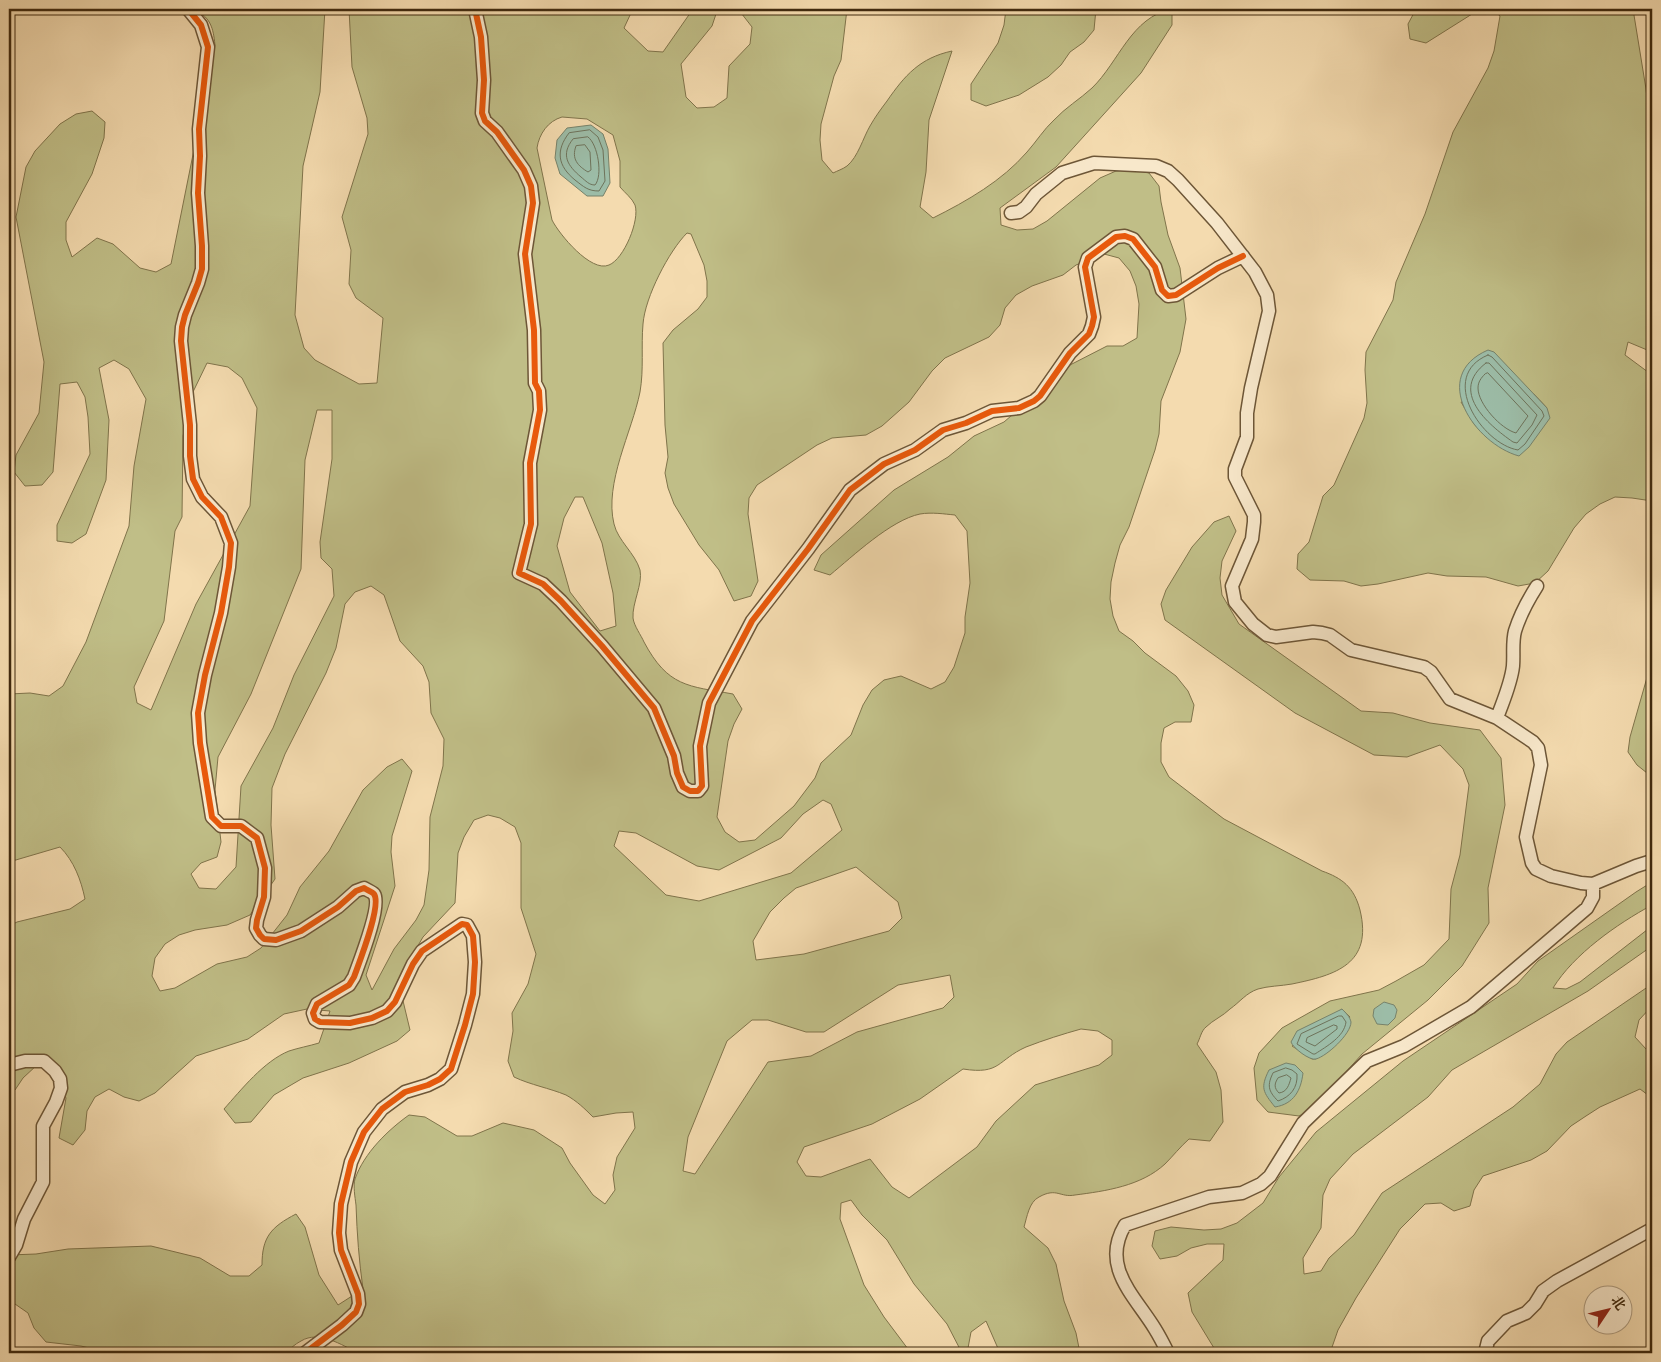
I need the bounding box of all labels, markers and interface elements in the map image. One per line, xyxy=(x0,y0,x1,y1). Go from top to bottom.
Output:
north arrow xyxy=(1584,1284,1634,1334)
text: 北 xyxy=(1606,1292,1629,1314)

